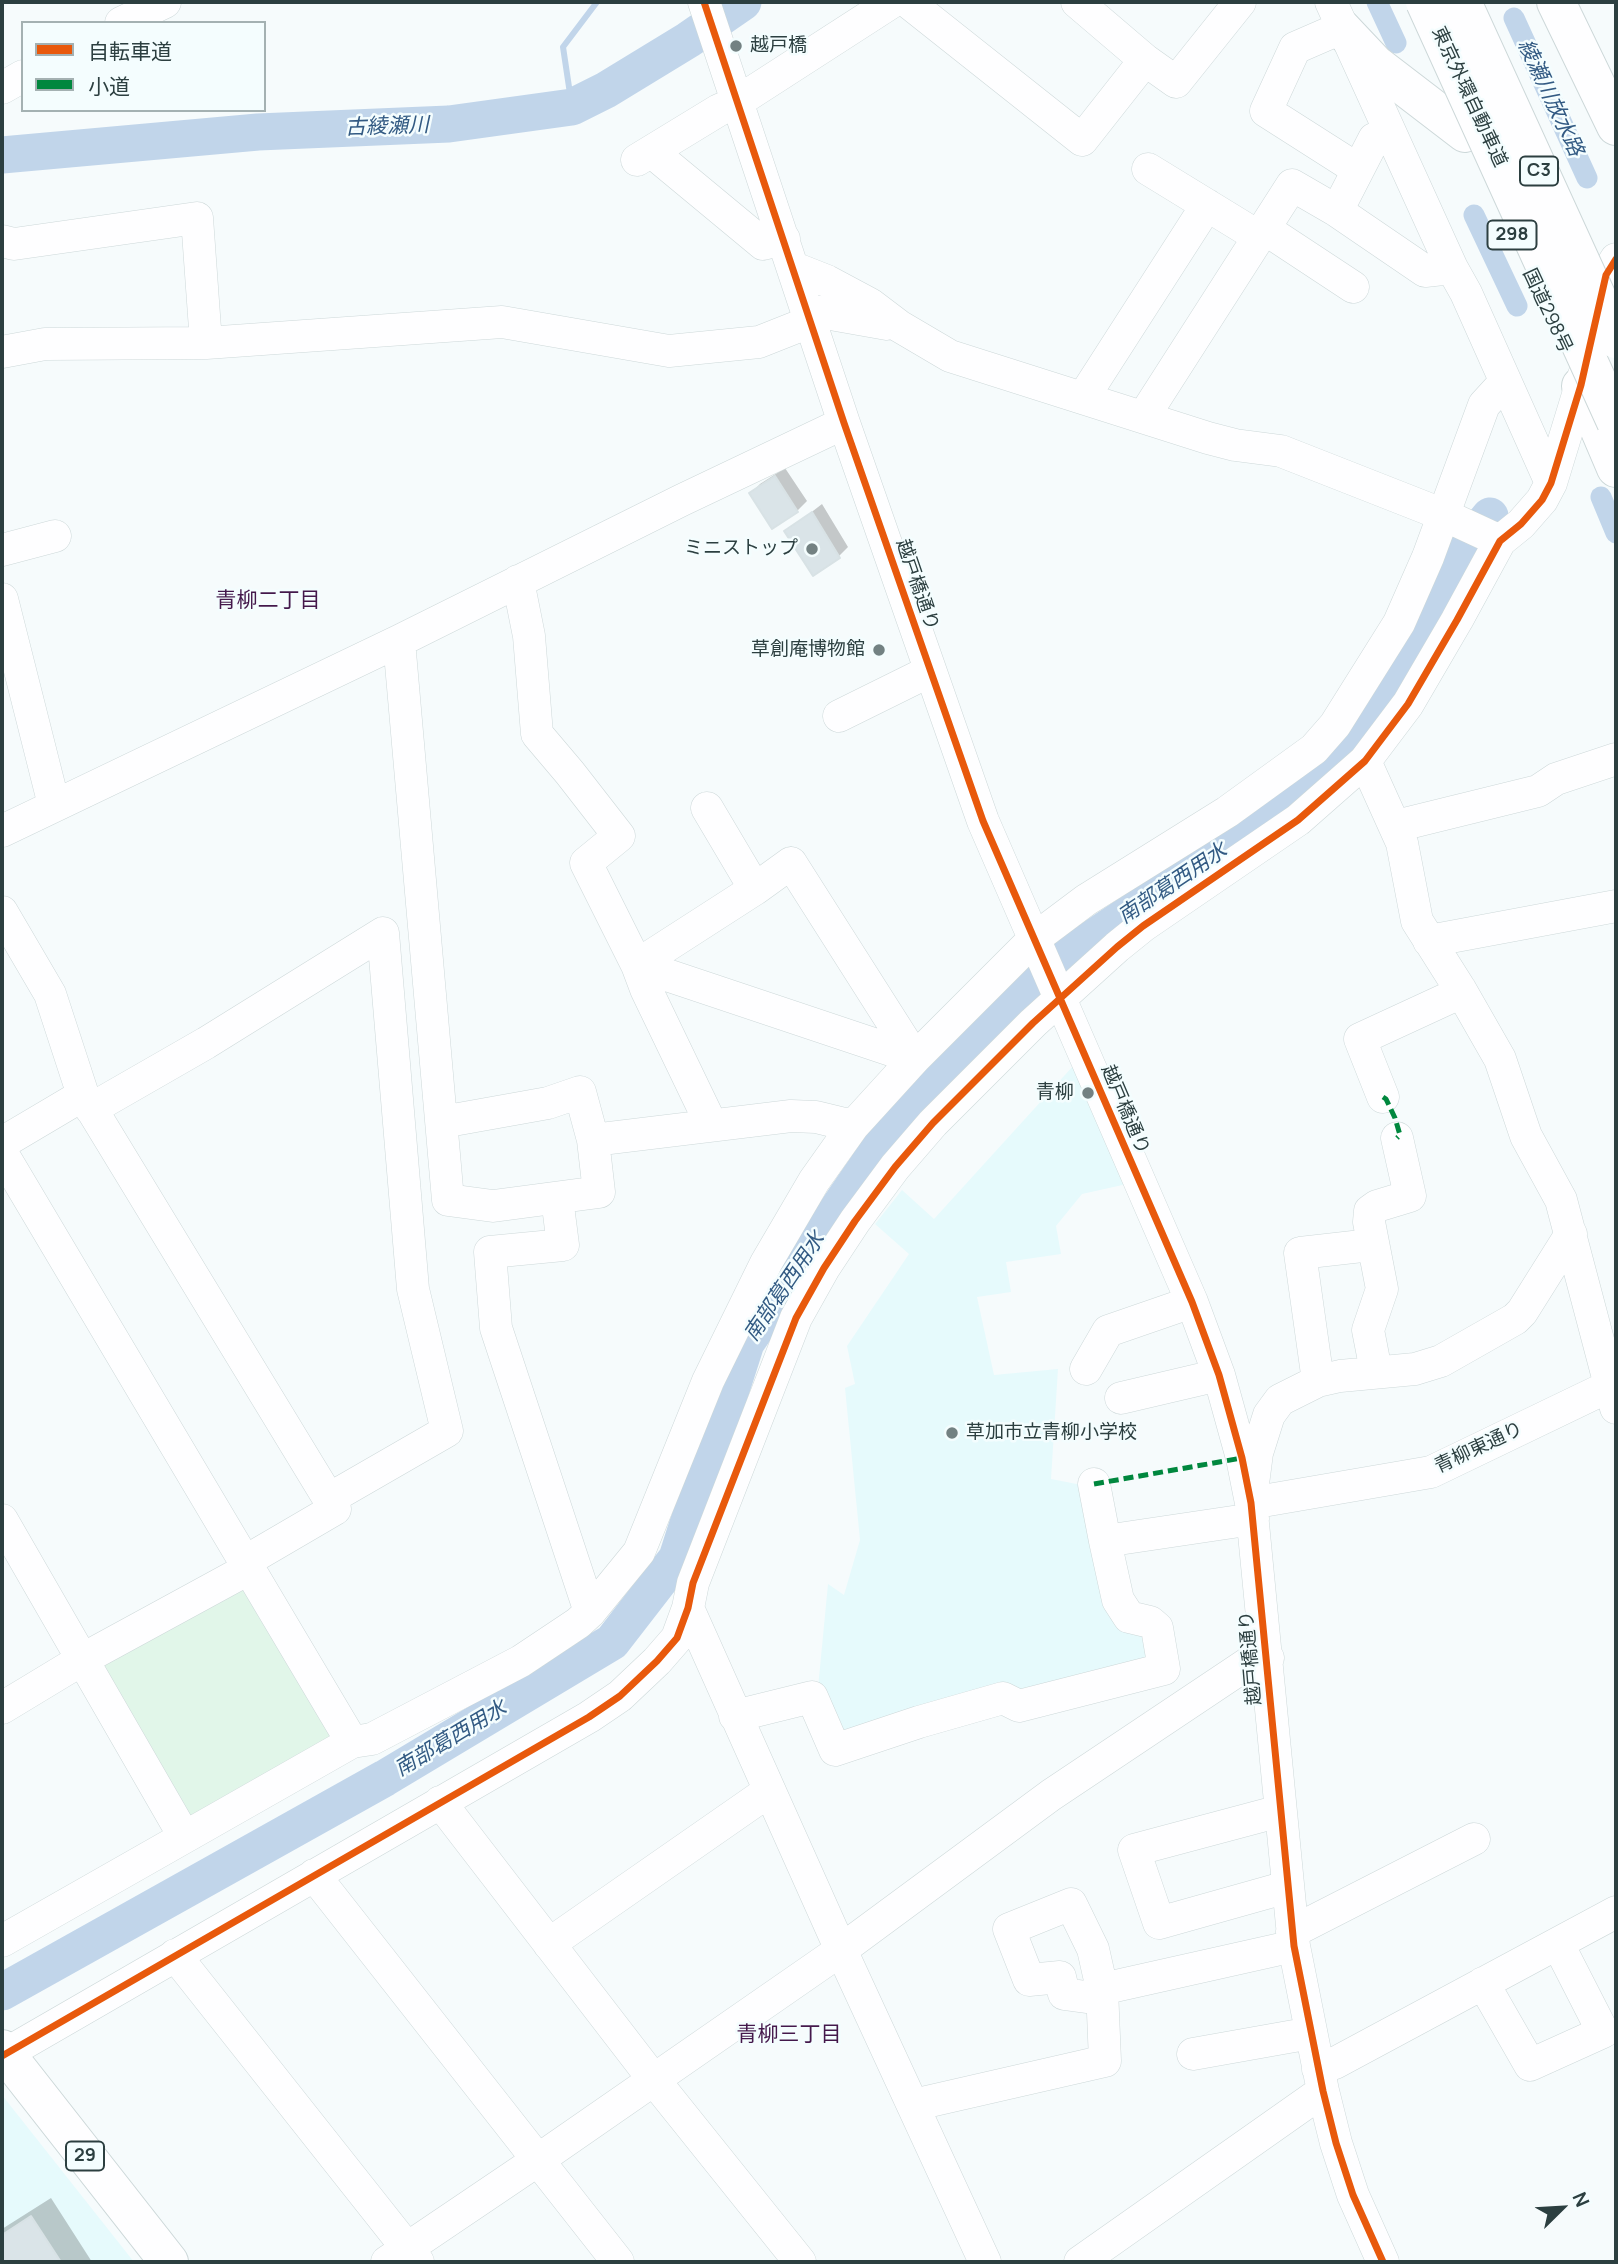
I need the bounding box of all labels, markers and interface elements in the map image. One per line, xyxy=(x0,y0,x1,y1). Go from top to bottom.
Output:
legend xyxy=(21,21,266,112)
street label: 東京外環自動車道 xyxy=(1427,23,1511,171)
place label: 越戸橋 xyxy=(750,35,807,57)
water label: 綾瀬川放水路 xyxy=(1512,36,1588,160)
text: 自転車道 xyxy=(88,37,172,65)
marker: 越戸橋 xyxy=(728,38,744,54)
text: 小道 xyxy=(88,72,130,100)
water label: 古綾瀬川 xyxy=(345,113,429,141)
road number: C3 xyxy=(1520,156,1558,186)
road number: 298 xyxy=(1488,220,1536,249)
street label: 国道298号 xyxy=(1518,265,1576,357)
street label: 越戸橋通り xyxy=(891,536,943,634)
place label: ミニストップ xyxy=(684,538,798,560)
marker: ミニストップ xyxy=(804,541,820,557)
district label: 青柳二丁目 xyxy=(216,588,320,614)
place label: 草創庵博物館 xyxy=(751,639,865,661)
marker: 草創庵博物館 xyxy=(871,642,887,658)
water label: 南部葛西用水 xyxy=(1114,838,1232,930)
street label: 越戸橋通り xyxy=(1096,1062,1154,1158)
place label: 青柳 xyxy=(1036,1082,1074,1104)
marker: 青柳 xyxy=(1080,1085,1096,1101)
water label: 南部葛西用水 xyxy=(739,1228,831,1346)
street label: 青柳東通り xyxy=(1431,1418,1527,1478)
place label: 草加市立青柳小学校 xyxy=(966,1422,1137,1444)
marker: 草加市立青柳小学校 xyxy=(944,1425,960,1441)
street label: 越戸橋通り xyxy=(1236,1610,1266,1706)
water label: 南部葛西用水 xyxy=(391,1696,511,1782)
district label: 青柳三丁目 xyxy=(737,2022,841,2048)
road number: 29 xyxy=(66,2142,104,2170)
north arrow xyxy=(1527,2173,1597,2243)
text: N xyxy=(1567,2188,1596,2211)

